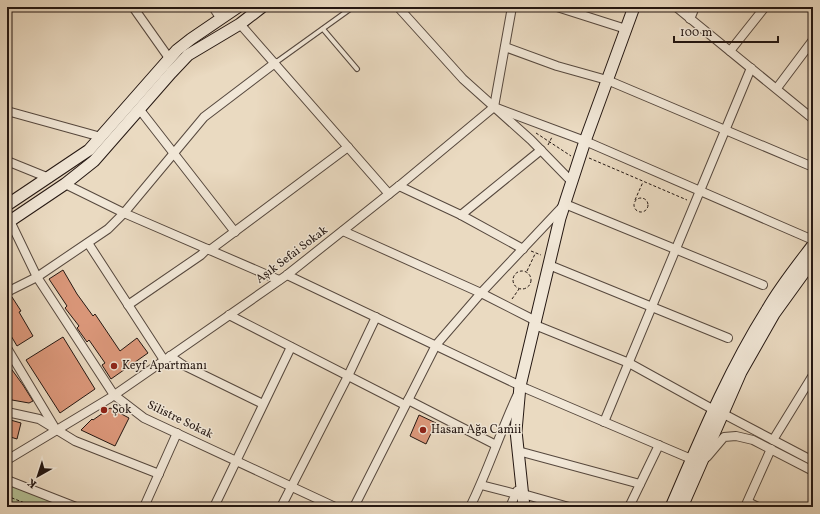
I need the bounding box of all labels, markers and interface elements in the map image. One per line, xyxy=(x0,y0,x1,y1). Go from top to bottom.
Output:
scale bar xyxy=(674,18,778,44)
text: 100 m xyxy=(680,25,713,41)
street label: Aşık Sefai Sokak xyxy=(253,222,332,287)
place label: Keyf Apartmanı xyxy=(122,358,207,374)
marker: Keyf Apartmanı xyxy=(109,361,119,371)
street label: Silistre Sokak xyxy=(144,397,216,443)
place label: Şok xyxy=(112,402,132,418)
marker: Şok xyxy=(99,405,109,415)
place label: Hasan Ağa Camii xyxy=(431,422,522,438)
marker: Hasan Ağa Camii xyxy=(418,425,428,435)
north arrow xyxy=(18,456,58,496)
text: K xyxy=(25,474,40,491)

